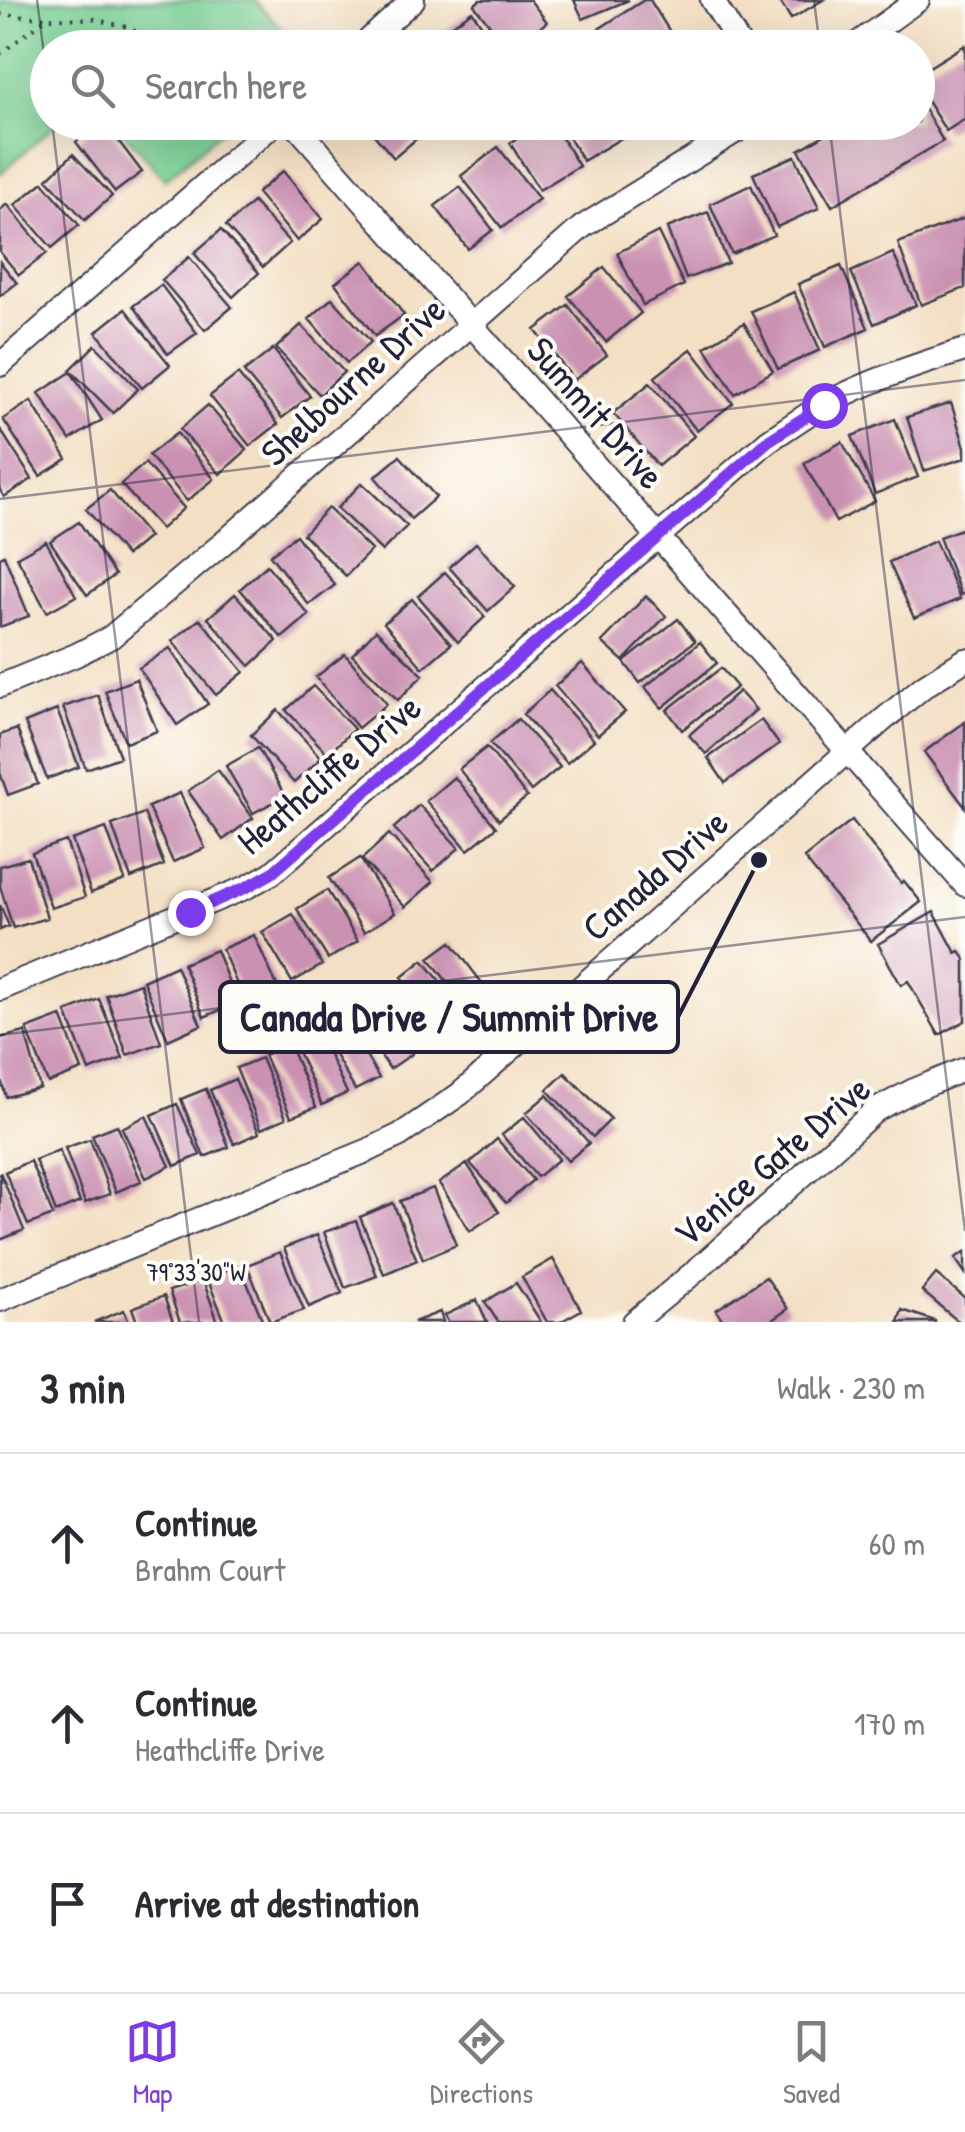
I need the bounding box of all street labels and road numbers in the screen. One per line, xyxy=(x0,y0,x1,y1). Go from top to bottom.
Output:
street label: Shelbourne Drive xyxy=(249,283,456,477)
street label: Summit Drive xyxy=(516,325,677,500)
street label: Heathcliffe Drive xyxy=(225,681,431,866)
street label: Canada Drive xyxy=(570,796,738,952)
street label: Venice Gate Drive xyxy=(662,1062,881,1258)

